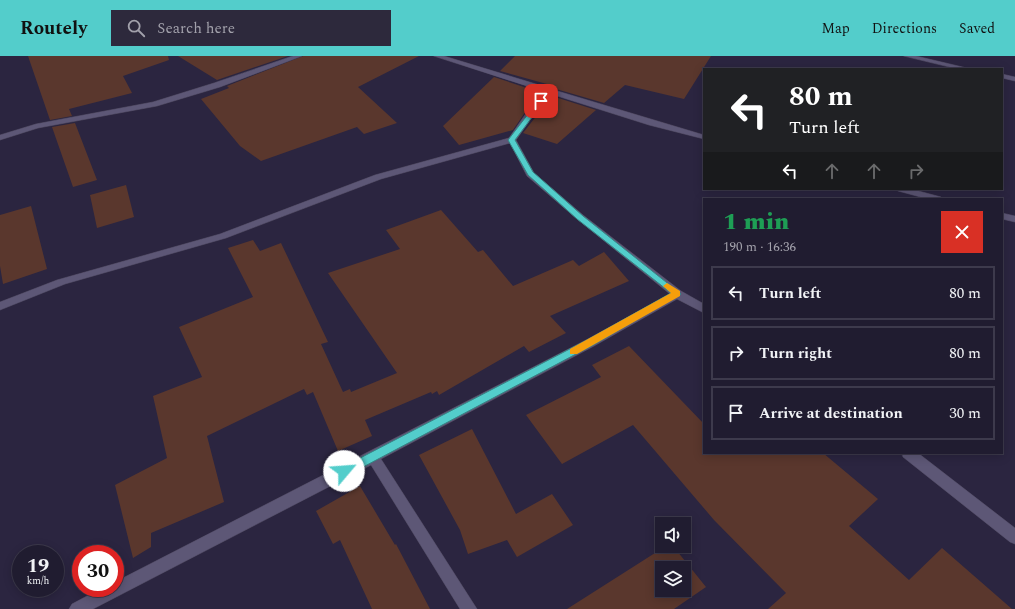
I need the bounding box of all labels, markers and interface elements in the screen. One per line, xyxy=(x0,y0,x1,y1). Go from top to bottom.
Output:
search box xyxy=(111,10,391,46)
text: Routely xyxy=(20,14,87,43)
icon: search xyxy=(125,17,147,39)
text: Search here xyxy=(157,17,235,40)
text: Map xyxy=(822,18,850,39)
text: Directions xyxy=(872,18,937,39)
text: Saved xyxy=(959,18,995,39)
text: 80 m xyxy=(789,75,853,118)
pin xyxy=(524,84,558,118)
icon: left xyxy=(723,84,775,136)
icon: arrive xyxy=(530,90,552,112)
text: Turn left xyxy=(789,114,860,141)
icon: left xyxy=(779,160,801,182)
icon: ahead xyxy=(821,160,843,182)
icon: ahead xyxy=(863,160,885,182)
icon: right xyxy=(905,160,927,182)
text: 1 min xyxy=(723,204,789,240)
button: close xyxy=(941,211,983,253)
text: 190 m · 16:36 xyxy=(723,237,796,257)
icon: left xyxy=(725,282,747,304)
text: Turn left xyxy=(759,282,821,305)
text: 80 m xyxy=(949,282,981,305)
icon: right xyxy=(725,342,747,364)
text: Turn right xyxy=(759,342,832,365)
text: 80 m xyxy=(949,342,981,365)
icon: arrive xyxy=(725,402,747,424)
text: Arrive at destination xyxy=(759,402,903,425)
text: 30 m xyxy=(949,402,981,425)
position arrow xyxy=(323,450,365,492)
map controls xyxy=(655,517,691,597)
button: sound xyxy=(655,517,691,553)
speed limit sign: 30 xyxy=(72,545,124,597)
text: 19 xyxy=(27,551,49,581)
button: layers xyxy=(655,561,691,597)
text: km/h xyxy=(27,573,49,589)

